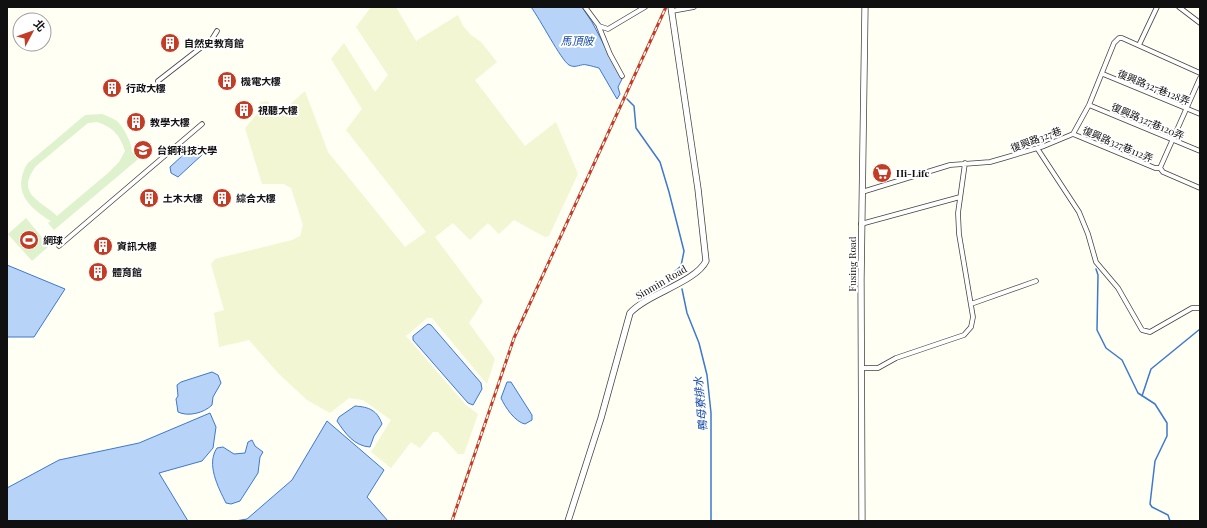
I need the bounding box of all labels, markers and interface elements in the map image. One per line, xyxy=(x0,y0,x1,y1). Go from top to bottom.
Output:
north arrow xyxy=(12,12,52,52)
text: 北 xyxy=(31,16,49,34)
building icon: 自然史教育館 xyxy=(159,32,181,54)
water label: 馬頂陂 xyxy=(561,33,595,48)
place label: 自然史教育館 xyxy=(184,36,244,50)
street label: 復興路327巷128弄 xyxy=(1116,66,1192,108)
building icon: 機電大樓 xyxy=(216,70,238,92)
place label: 機電大樓 xyxy=(240,74,281,88)
building icon: 行政大樓 xyxy=(101,77,123,99)
place label: 行政大樓 xyxy=(126,81,166,95)
building icon: 視聽大樓 xyxy=(233,99,255,121)
street label: 復興路327巷120弄 xyxy=(1109,99,1187,143)
place label: 視聽大樓 xyxy=(258,103,298,117)
building icon: 教學大樓 xyxy=(125,111,147,133)
place label: 教學大樓 xyxy=(150,115,190,129)
street label: 復興路327巷 xyxy=(1009,123,1063,155)
street label: 復興路327巷112弄 xyxy=(1080,123,1156,165)
school or university icon: 台鋼科技大學 xyxy=(132,139,154,161)
place label: 台鋼科技大學 xyxy=(157,143,217,157)
supermarket icon: Hi-Life xyxy=(871,162,893,184)
place label: Hi-Life xyxy=(896,166,929,180)
building icon: 土木大樓 xyxy=(138,187,160,209)
building icon: 綜合大樓 xyxy=(211,187,233,209)
place label: 土木大樓 xyxy=(163,191,203,205)
place label: 綜合大樓 xyxy=(236,191,276,205)
sports icon: 網球 xyxy=(18,229,40,251)
place label: 網球 xyxy=(43,233,63,247)
building icon: 資訊大樓 xyxy=(92,235,114,257)
street label: Fusing Road xyxy=(845,236,859,292)
place label: 資訊大樓 xyxy=(117,239,157,253)
building icon: 體育館 xyxy=(87,261,109,283)
street label: Sinmin Road xyxy=(633,262,689,302)
place label: 體育館 xyxy=(112,265,142,279)
water label: 鴨母寮排水 xyxy=(690,375,710,432)

